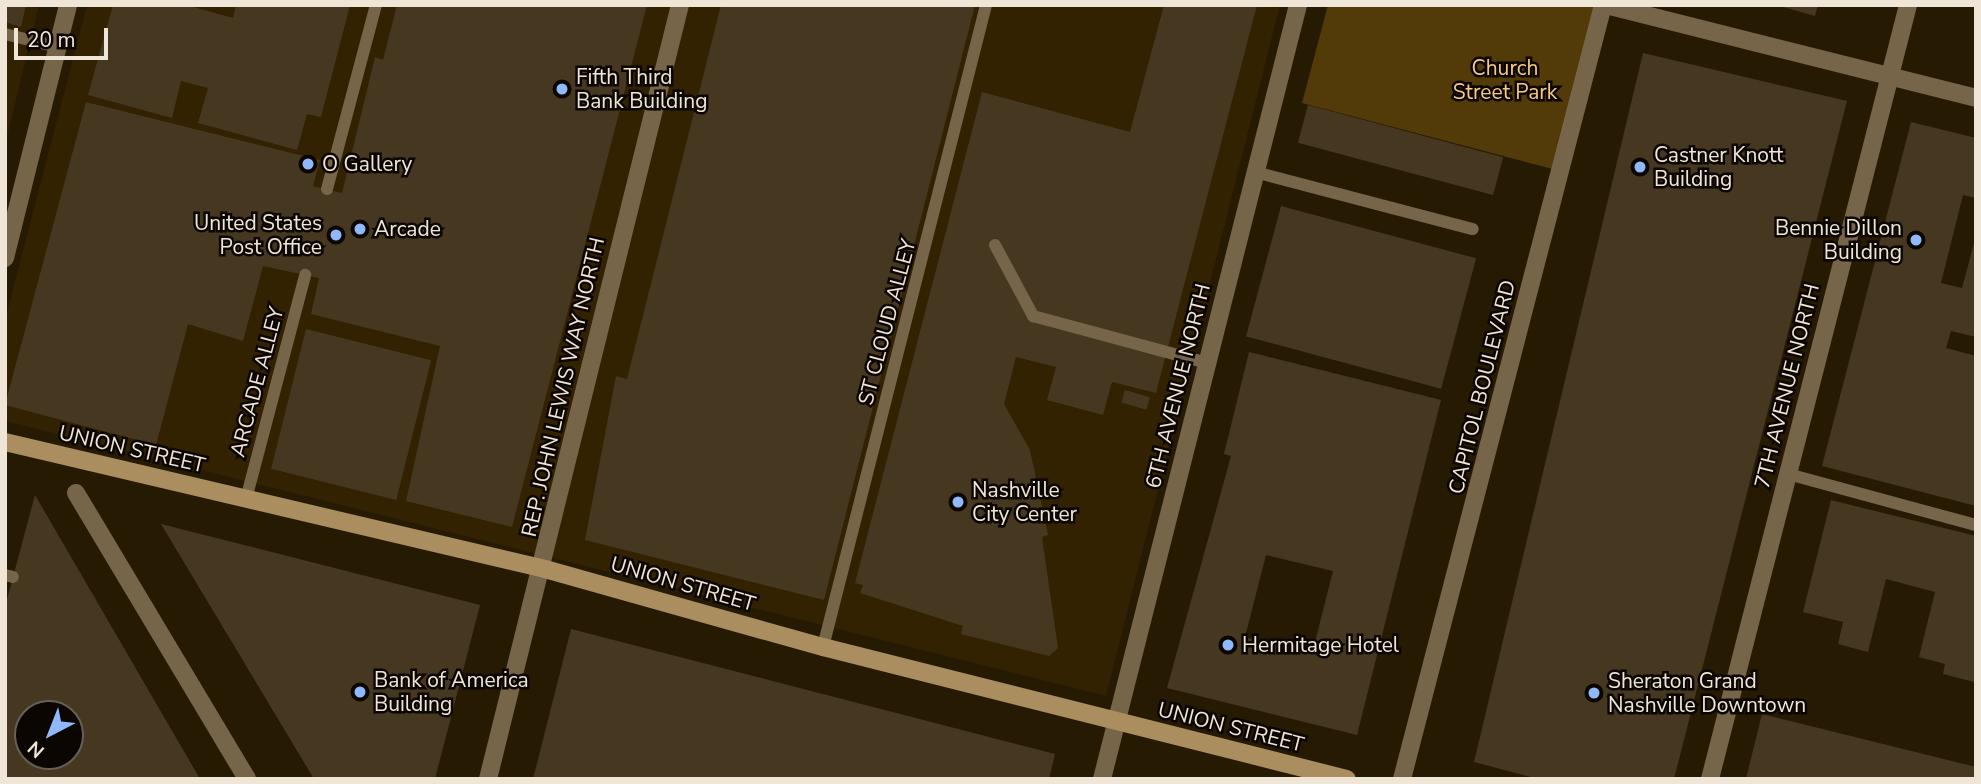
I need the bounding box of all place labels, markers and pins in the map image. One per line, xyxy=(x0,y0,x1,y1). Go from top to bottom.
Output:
place label: Fifth Third Bank Building xyxy=(576,64,707,114)
marker: Fifth Third Bank Building xyxy=(554,81,570,97)
place label: Castner Knott Building xyxy=(1654,142,1783,192)
place label: O Gallery xyxy=(322,151,412,177)
marker: O Gallery xyxy=(300,156,316,172)
marker: Castner Knott Building xyxy=(1632,159,1648,175)
place label: United States Post Office xyxy=(194,210,322,260)
place label: Bennie Dillon Building xyxy=(1775,215,1902,265)
place label: Arcade xyxy=(374,216,441,242)
marker: Arcade xyxy=(352,221,368,237)
marker: United States Post Office xyxy=(328,227,344,243)
marker: Bennie Dillon Building xyxy=(1908,232,1924,248)
place label: Nashville City Center xyxy=(972,477,1077,527)
marker: Nashville City Center xyxy=(950,494,966,510)
place label: Hermitage Hotel xyxy=(1242,632,1399,658)
marker: Hermitage Hotel xyxy=(1220,637,1236,653)
place label: Bank of America Building xyxy=(374,667,529,717)
place label: Sheraton Grand Nashville Downtown xyxy=(1608,668,1806,718)
marker: Bank of America Building xyxy=(352,684,368,700)
marker: Sheraton Grand Nashville Downtown xyxy=(1586,685,1602,701)

